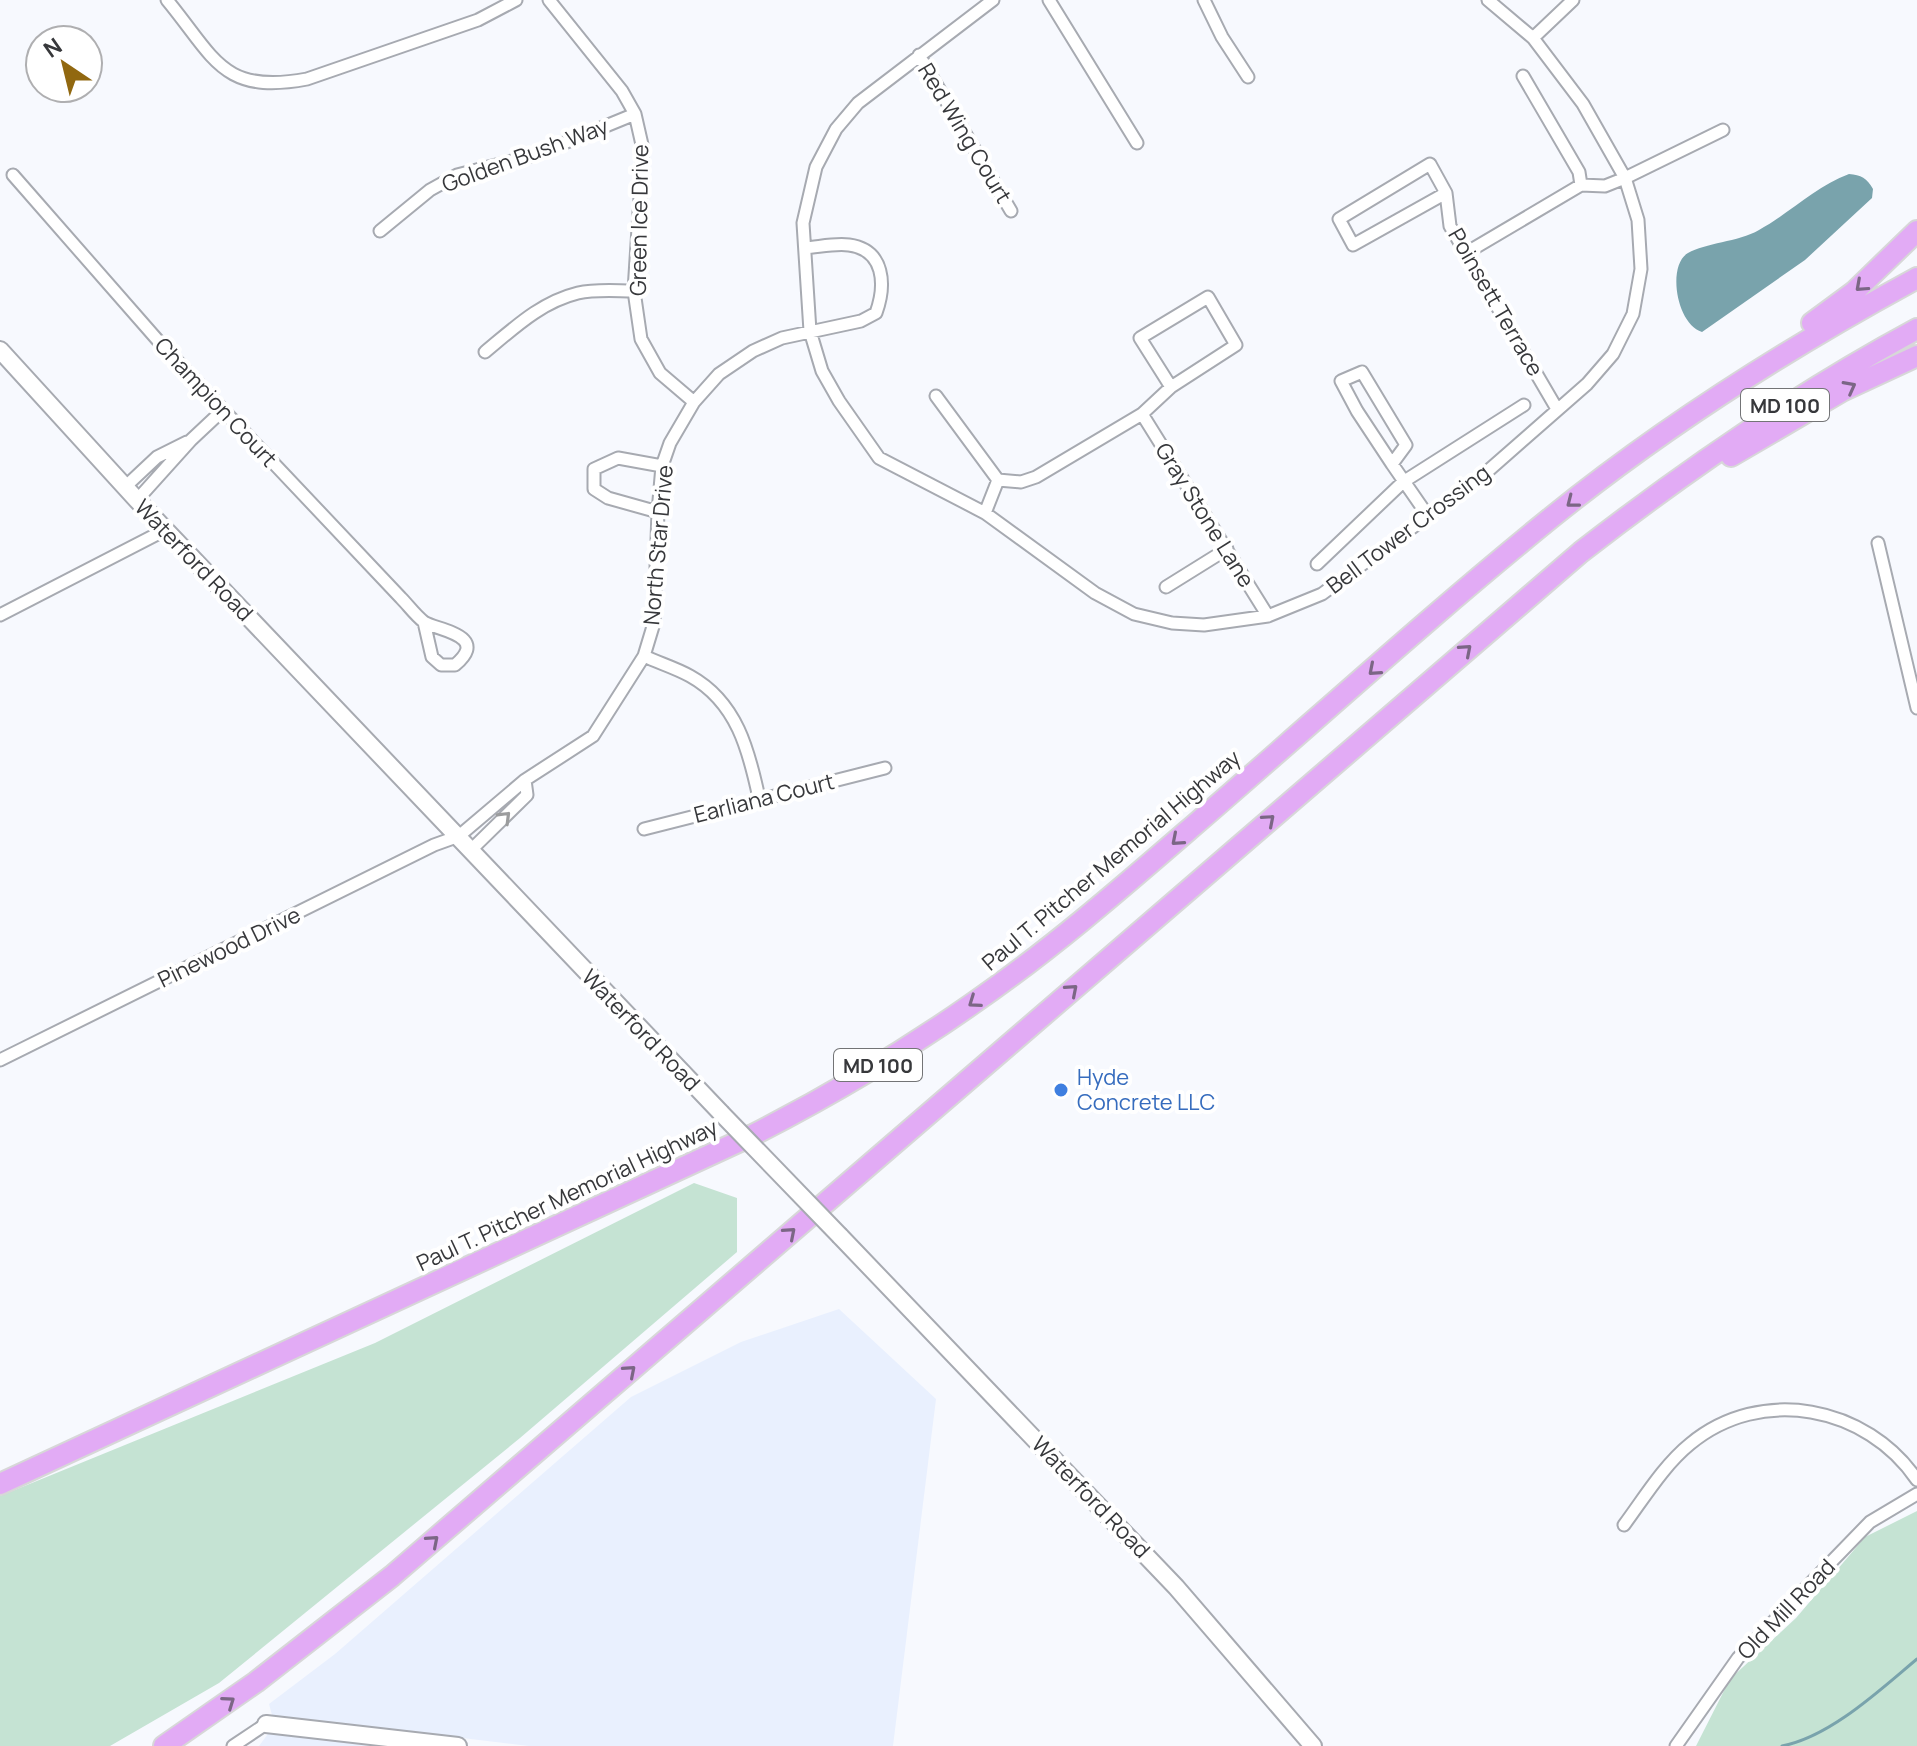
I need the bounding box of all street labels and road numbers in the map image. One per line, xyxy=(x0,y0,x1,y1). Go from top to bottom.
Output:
street label: Red Wing Court xyxy=(911,57,1019,209)
street label: Golden Bush Way xyxy=(438,111,613,199)
street label: Green Ice Drive xyxy=(623,144,655,296)
street label: Poinsett Terrace xyxy=(1441,223,1551,382)
street label: Champion Court xyxy=(148,331,284,473)
road number: MD 100 xyxy=(1741,389,1829,421)
street label: Gray Stone Lane xyxy=(1149,437,1262,593)
street label: Bell Tower Crossing xyxy=(1320,458,1496,600)
street label: North Star Drive xyxy=(636,464,680,626)
street label: Waterford Road xyxy=(128,493,260,627)
street label: Paul T. Pitcher Memorial Highway xyxy=(975,743,1247,977)
street label: Earliana Court xyxy=(691,766,837,830)
street label: Pinewood Drive xyxy=(153,899,305,994)
street label: Waterford Road xyxy=(575,963,707,1097)
road number: MD 100 xyxy=(834,1049,922,1081)
street label: Paul T. Pitcher Memorial Highway xyxy=(412,1112,723,1278)
street label: Waterford Road xyxy=(1025,1430,1157,1564)
street label: Old Mill Road xyxy=(1730,1552,1842,1666)

